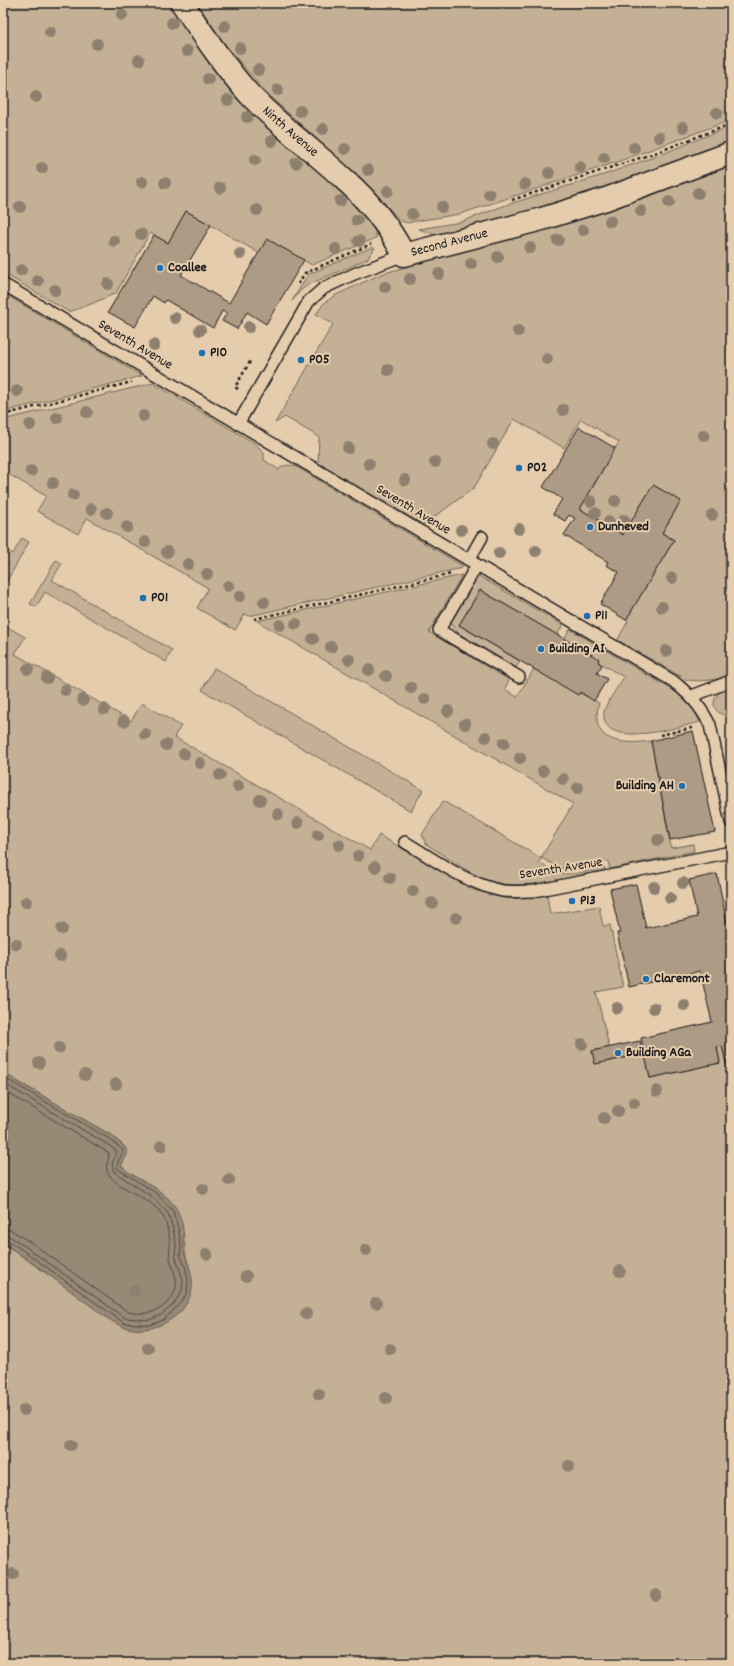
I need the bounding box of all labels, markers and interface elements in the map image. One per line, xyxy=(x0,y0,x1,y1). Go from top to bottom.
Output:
street label: Ninth Avenue xyxy=(257,102,323,162)
street label: Second Avenue xyxy=(409,224,490,263)
place label: Coallee xyxy=(168,258,207,278)
marker: Coallee xyxy=(155,263,165,273)
street label: Seventh Avenue xyxy=(94,315,176,375)
place label: P10 xyxy=(210,343,227,363)
marker: P10 xyxy=(197,348,207,358)
place label: P05 xyxy=(309,350,330,370)
marker: P05 xyxy=(296,355,306,365)
place label: P02 xyxy=(527,458,547,478)
marker: P02 xyxy=(514,463,524,473)
street label: Seventh Avenue xyxy=(372,480,454,540)
place label: Dunheved xyxy=(598,517,649,537)
marker: Dunheved xyxy=(585,522,595,532)
place label: P01 xyxy=(151,588,168,608)
marker: P01 xyxy=(138,593,148,603)
place label: P11 xyxy=(595,606,608,626)
marker: P11 xyxy=(582,611,592,621)
place label: Building AI xyxy=(549,639,605,659)
marker: Building AI xyxy=(536,644,546,654)
place label: Building AH xyxy=(616,776,674,796)
marker: Building AH xyxy=(677,781,687,791)
street label: Seventh Avenue xyxy=(518,853,604,885)
place label: P13 xyxy=(580,891,596,911)
marker: P13 xyxy=(567,896,577,906)
place label: Claremont xyxy=(654,969,710,989)
marker: Claremont xyxy=(641,974,651,984)
place label: Building AGa xyxy=(626,1043,692,1063)
marker: Building AGa xyxy=(613,1048,623,1058)

